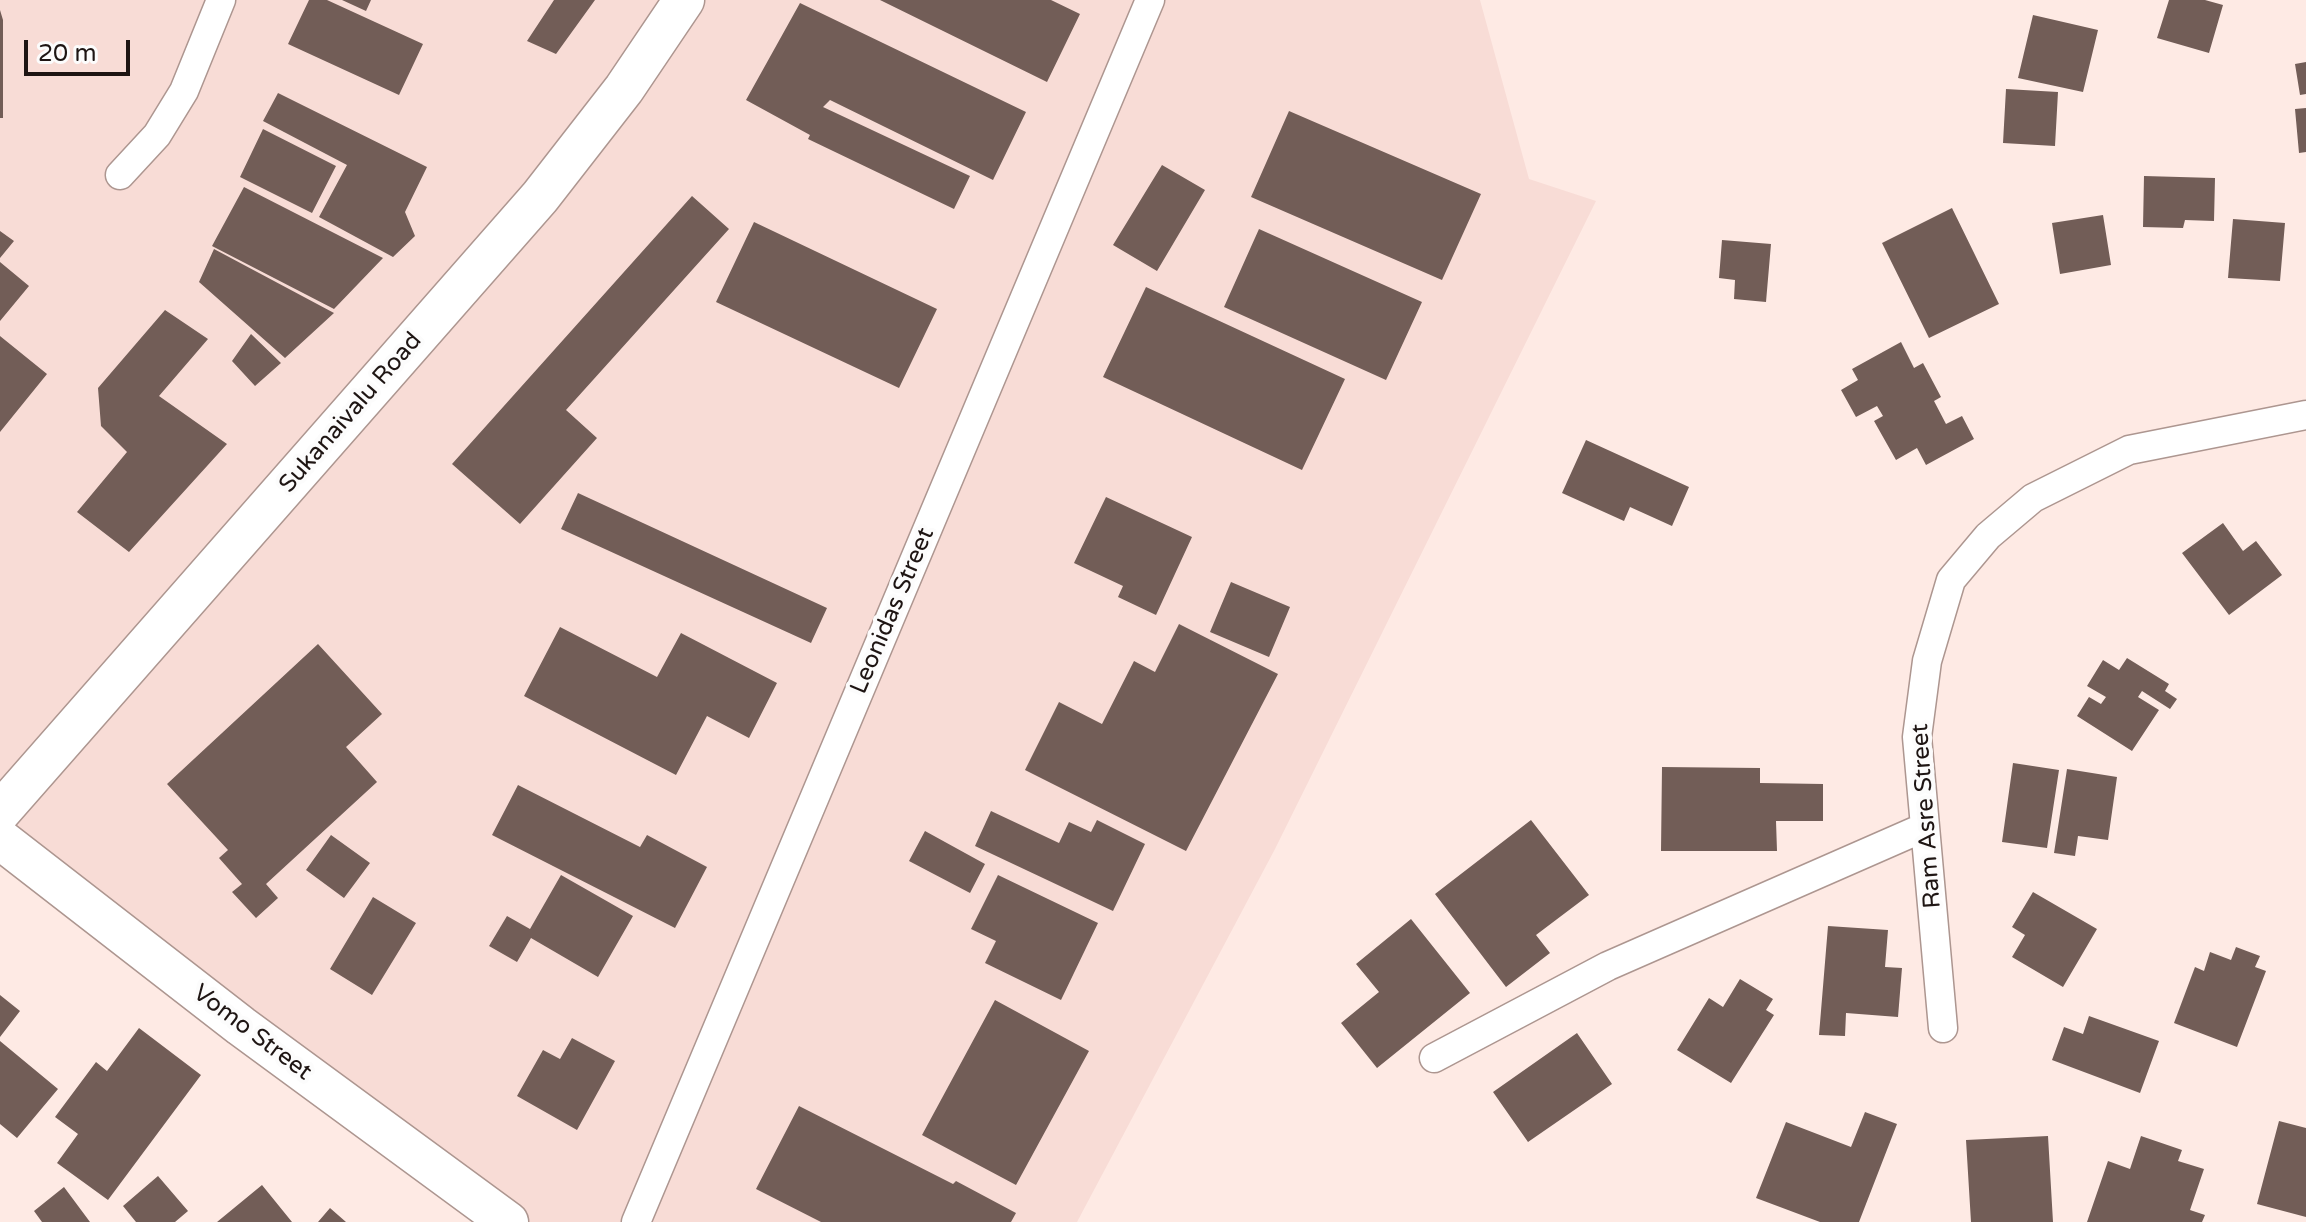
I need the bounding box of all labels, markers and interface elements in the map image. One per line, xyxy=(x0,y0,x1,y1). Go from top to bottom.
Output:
scale bar xyxy=(28,24,134,74)
text: 20 m xyxy=(38,39,96,68)
street label: Sukanaivalu Road xyxy=(274,327,428,499)
street label: Leonidas Street xyxy=(845,524,941,698)
street label: Ram Asre Street xyxy=(1906,722,1948,910)
street label: Vomo Street xyxy=(187,979,317,1087)

